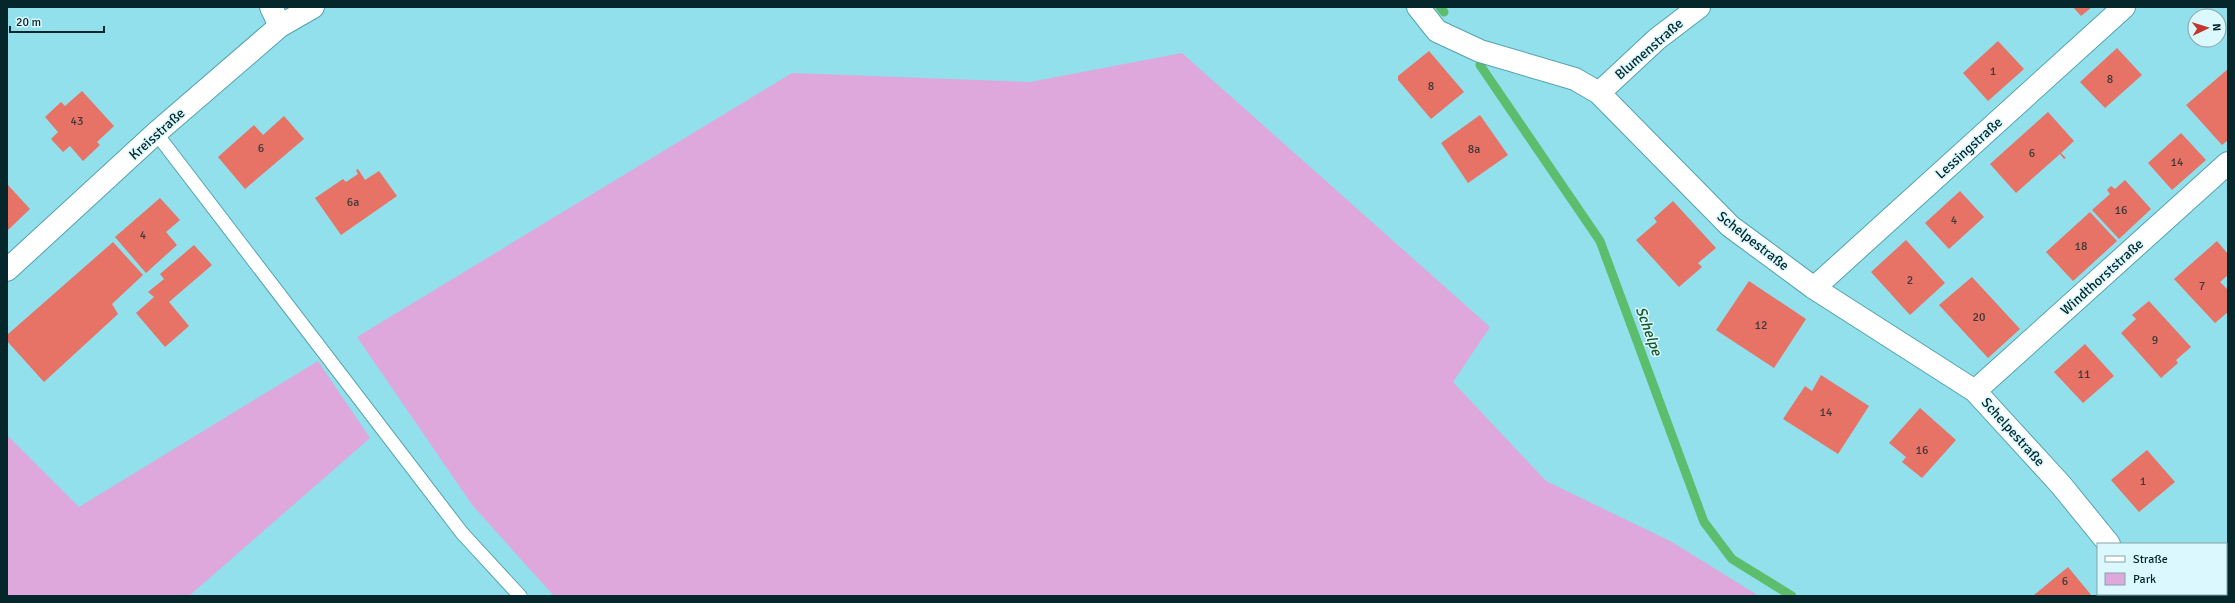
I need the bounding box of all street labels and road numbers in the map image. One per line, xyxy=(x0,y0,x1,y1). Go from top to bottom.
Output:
street label: Blumenstraße xyxy=(1611,15,1687,83)
street label: Kreisstraße xyxy=(126,105,188,163)
street label: Lessingstraße xyxy=(1932,114,2006,182)
street label: Schelpestraße xyxy=(1714,208,1792,274)
street label: Windthorststraße xyxy=(2057,235,2147,319)
street label: Schelpestraße xyxy=(1978,394,2048,470)

